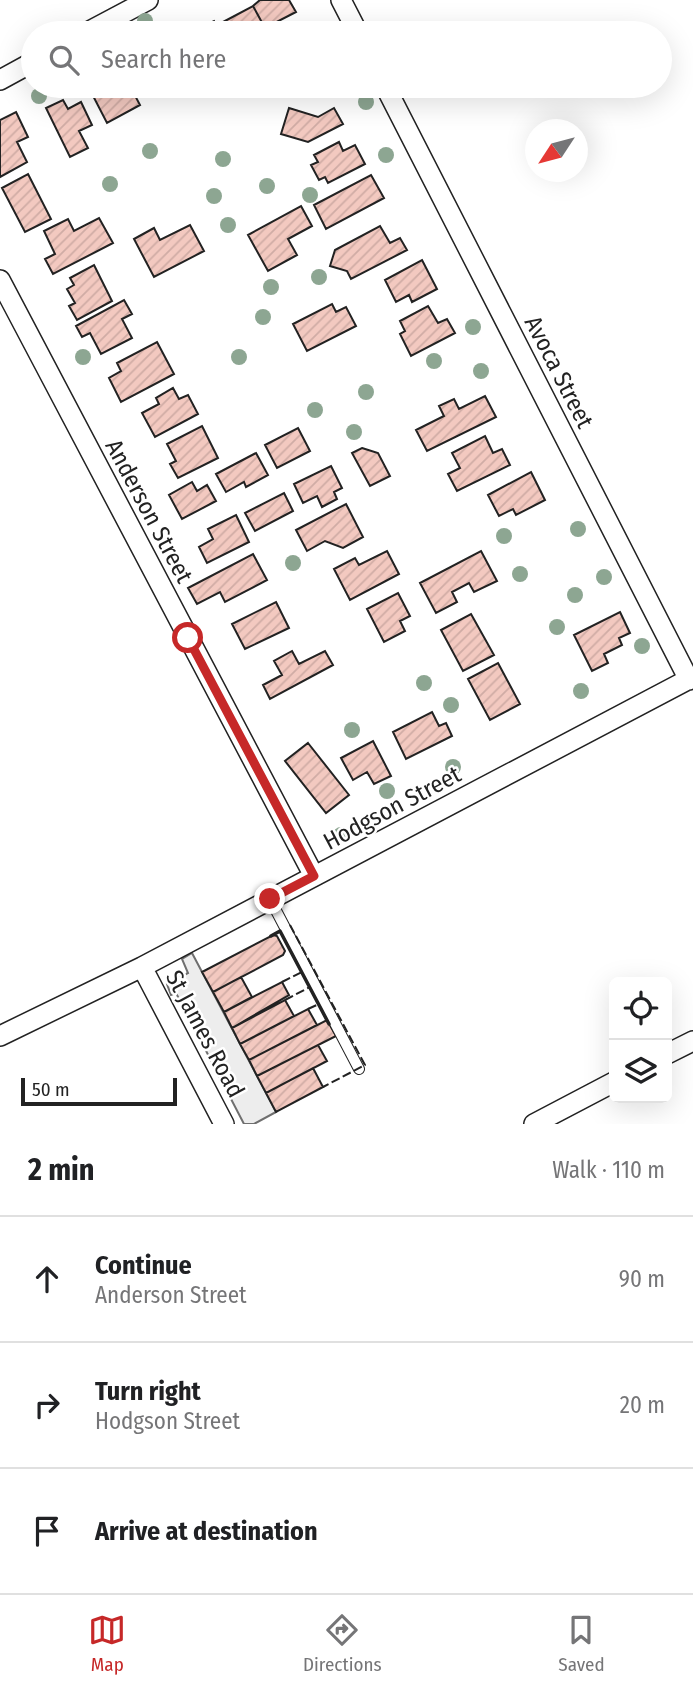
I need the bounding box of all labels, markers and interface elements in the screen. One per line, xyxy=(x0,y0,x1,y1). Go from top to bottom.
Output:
search box xyxy=(21,21,672,98)
icon: search xyxy=(45,41,83,79)
text: Search here xyxy=(101,44,226,75)
north arrow xyxy=(525,119,588,182)
street label: Avoca Street xyxy=(519,311,599,433)
street label: Anderson Street xyxy=(99,435,199,588)
route start xyxy=(172,622,203,653)
street label: Hodgson Street xyxy=(319,760,466,856)
route end xyxy=(254,883,285,914)
street label: St James Road xyxy=(160,966,250,1102)
map controls xyxy=(609,977,672,1103)
button: locate xyxy=(609,977,672,1040)
button: layers xyxy=(609,1040,672,1103)
scale bar xyxy=(21,1075,177,1107)
text: 50 m xyxy=(32,1078,70,1101)
text: 2 min xyxy=(28,1152,95,1188)
text: Walk · 110 m xyxy=(552,1156,665,1184)
text: Continue xyxy=(95,1250,192,1281)
icon: ahead xyxy=(28,1260,66,1298)
text: 90 m xyxy=(619,1265,665,1293)
text: Anderson Street xyxy=(95,1281,247,1309)
text: Turn right xyxy=(95,1376,201,1407)
icon: right xyxy=(28,1386,66,1424)
text: 20 m xyxy=(620,1391,665,1419)
text: Hodgson Street xyxy=(95,1407,240,1435)
icon: arrive xyxy=(28,1512,66,1550)
text: Arrive at destination xyxy=(95,1516,318,1547)
tab: Map xyxy=(88,1611,126,1676)
tab: Directions xyxy=(303,1611,382,1676)
tab: Saved xyxy=(558,1611,605,1676)

